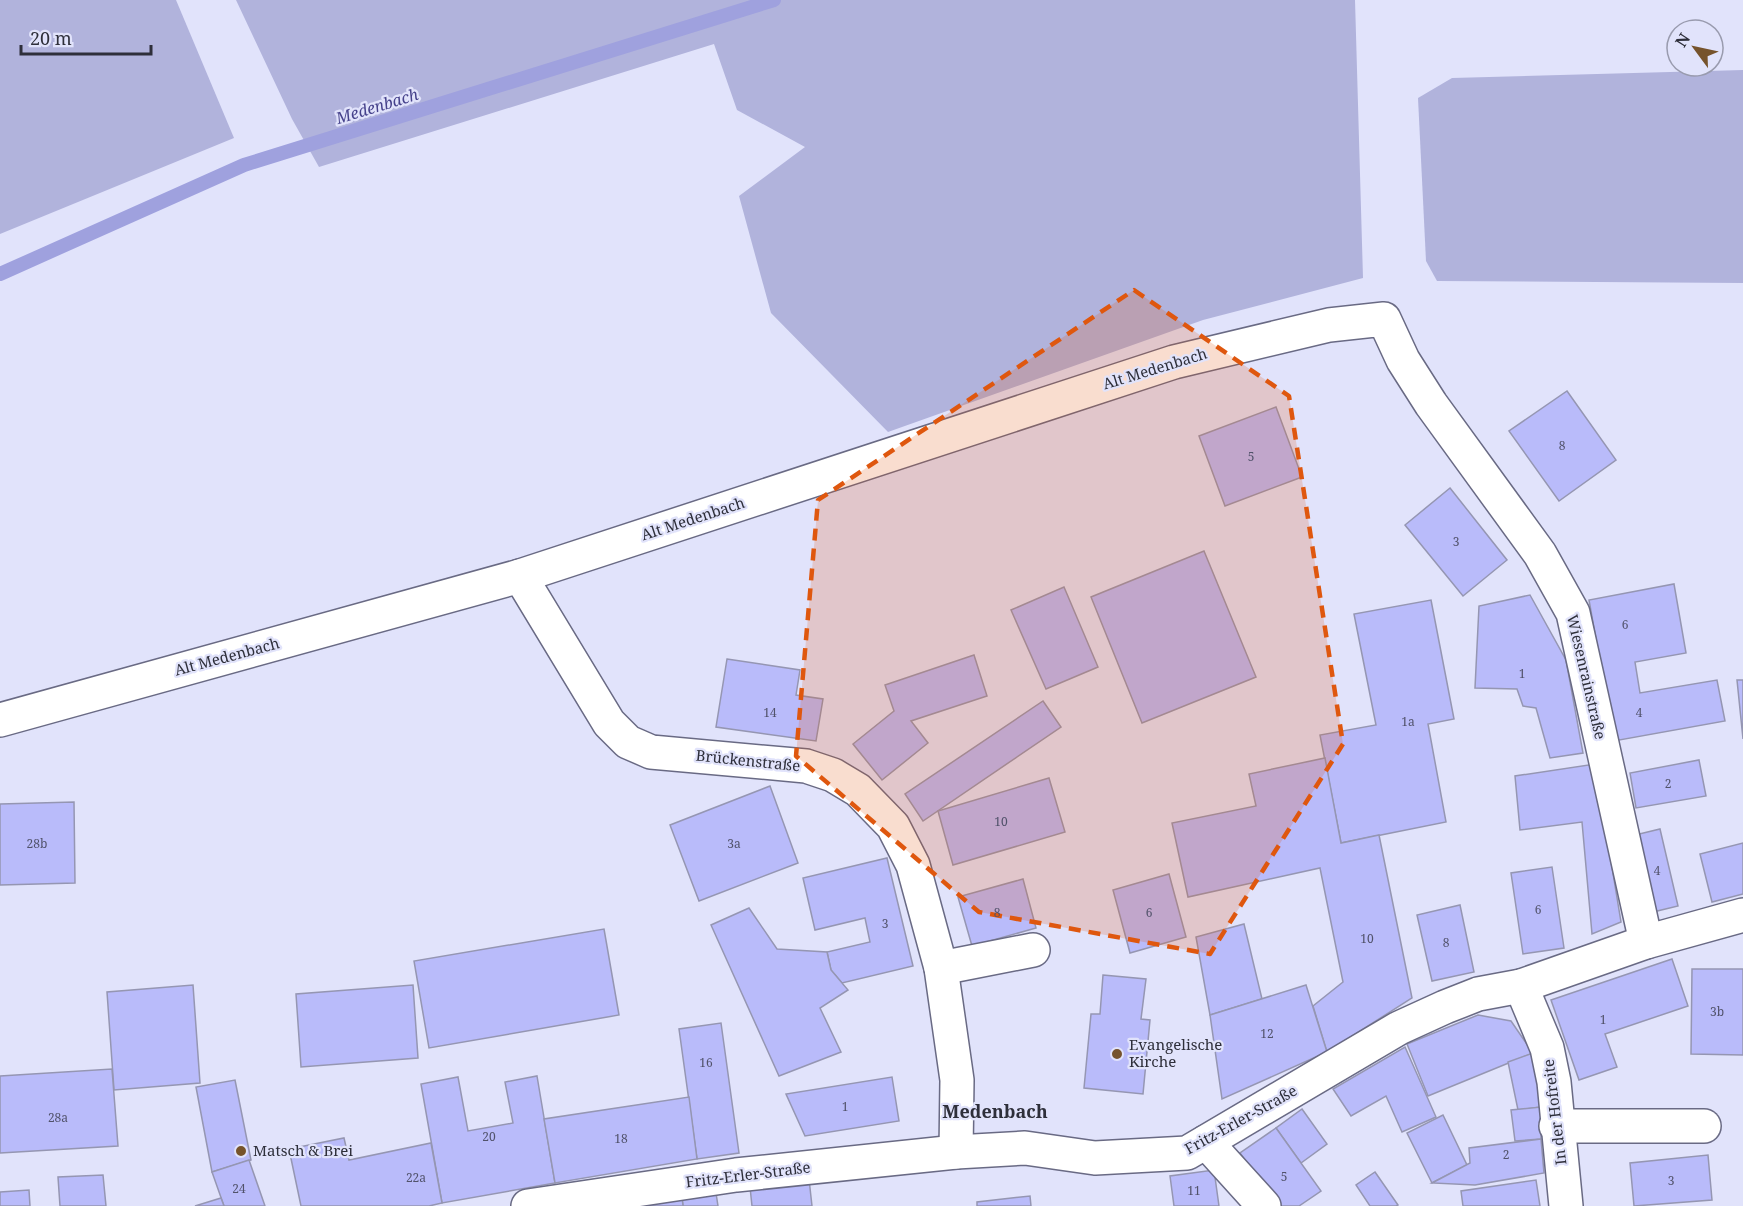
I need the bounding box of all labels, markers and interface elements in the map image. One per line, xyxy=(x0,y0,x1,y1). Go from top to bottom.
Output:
scale bar xyxy=(21,18,152,56)
north arrow xyxy=(1665,18,1725,78)
text: 20 m xyxy=(30,26,72,50)
text: N xyxy=(1670,28,1695,51)
water label: Medenbach xyxy=(332,83,421,129)
street label: Alt Medenbach xyxy=(1100,343,1210,393)
house number: 8 xyxy=(1559,437,1566,454)
house number: 5 xyxy=(1248,448,1254,465)
street label: Alt Medenbach xyxy=(638,492,748,544)
house number: 3 xyxy=(1453,533,1460,550)
street label: Wiesenrainstraße xyxy=(1563,612,1611,741)
house number: 6 xyxy=(1622,616,1629,633)
street label: Alt Medenbach xyxy=(172,632,282,680)
house number: 1 xyxy=(1519,665,1525,682)
house number: 14 xyxy=(763,704,777,721)
house number: 4 xyxy=(1636,704,1643,721)
house number: 1a xyxy=(1401,713,1415,730)
street label: Brückenstraße xyxy=(695,745,801,775)
house number: 2 xyxy=(1665,775,1671,792)
house number: 10 xyxy=(994,813,1008,830)
house number: 28b xyxy=(27,835,47,852)
house number: 3a xyxy=(727,835,741,852)
house number: 4 xyxy=(1654,862,1661,879)
house number: 6 xyxy=(1535,901,1542,918)
house number: 8 xyxy=(994,904,1001,921)
house number: 6 xyxy=(1146,904,1153,921)
house number: 3 xyxy=(882,915,889,932)
house number: 10 xyxy=(1360,930,1374,947)
house number: 8 xyxy=(1443,934,1450,951)
house number: 3b xyxy=(1710,1003,1724,1020)
house number: 1 xyxy=(1600,1011,1606,1028)
house number: 12 xyxy=(1260,1025,1274,1042)
place label: Evangelische Kirche xyxy=(1129,1034,1222,1071)
marker: Evangelische Kirche xyxy=(1110,1047,1124,1061)
house number: 16 xyxy=(699,1054,713,1071)
street label: In der Hofreite xyxy=(1538,1058,1570,1166)
street label: Fritz-Erler-Straße xyxy=(1181,1080,1300,1158)
house number: 1 xyxy=(842,1098,848,1115)
district label: Medenbach xyxy=(942,1099,1048,1123)
house number: 28a xyxy=(48,1109,68,1126)
house number: 20 xyxy=(482,1128,496,1145)
house number: 18 xyxy=(614,1130,628,1147)
place label: Matsch & Brei xyxy=(253,1140,353,1160)
marker: Matsch & Brei xyxy=(234,1144,248,1158)
house number: 2 xyxy=(1503,1146,1509,1163)
street label: Fritz-Erler-Straße xyxy=(684,1156,811,1192)
house number: 5 xyxy=(1281,1168,1287,1185)
house number: 22a xyxy=(406,1169,426,1186)
house number: 3 xyxy=(1668,1172,1675,1189)
house number: 24 xyxy=(232,1180,246,1197)
house number: 11 xyxy=(1187,1182,1201,1199)

